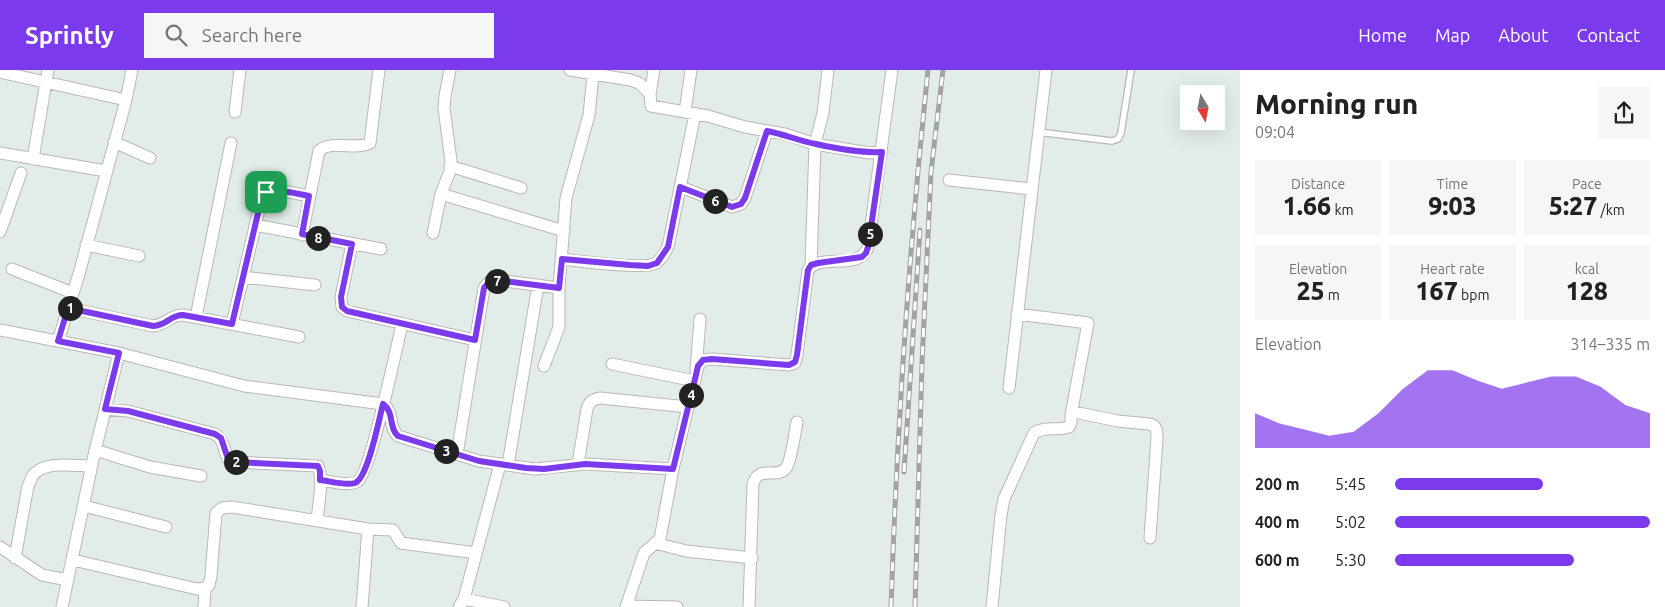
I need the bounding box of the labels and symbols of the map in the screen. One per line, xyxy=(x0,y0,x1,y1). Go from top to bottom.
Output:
north arrow xyxy=(1180,85,1225,130)
pin xyxy=(245,171,287,213)
pin: 6 xyxy=(702,188,728,214)
pin: 5 xyxy=(858,222,882,246)
pin: 8 xyxy=(306,226,330,250)
pin: 7 xyxy=(484,268,510,294)
pin: 1 xyxy=(58,296,82,320)
pin: 4 xyxy=(678,382,704,408)
pin: 3 xyxy=(434,438,458,464)
pin: 2 xyxy=(224,450,248,474)

